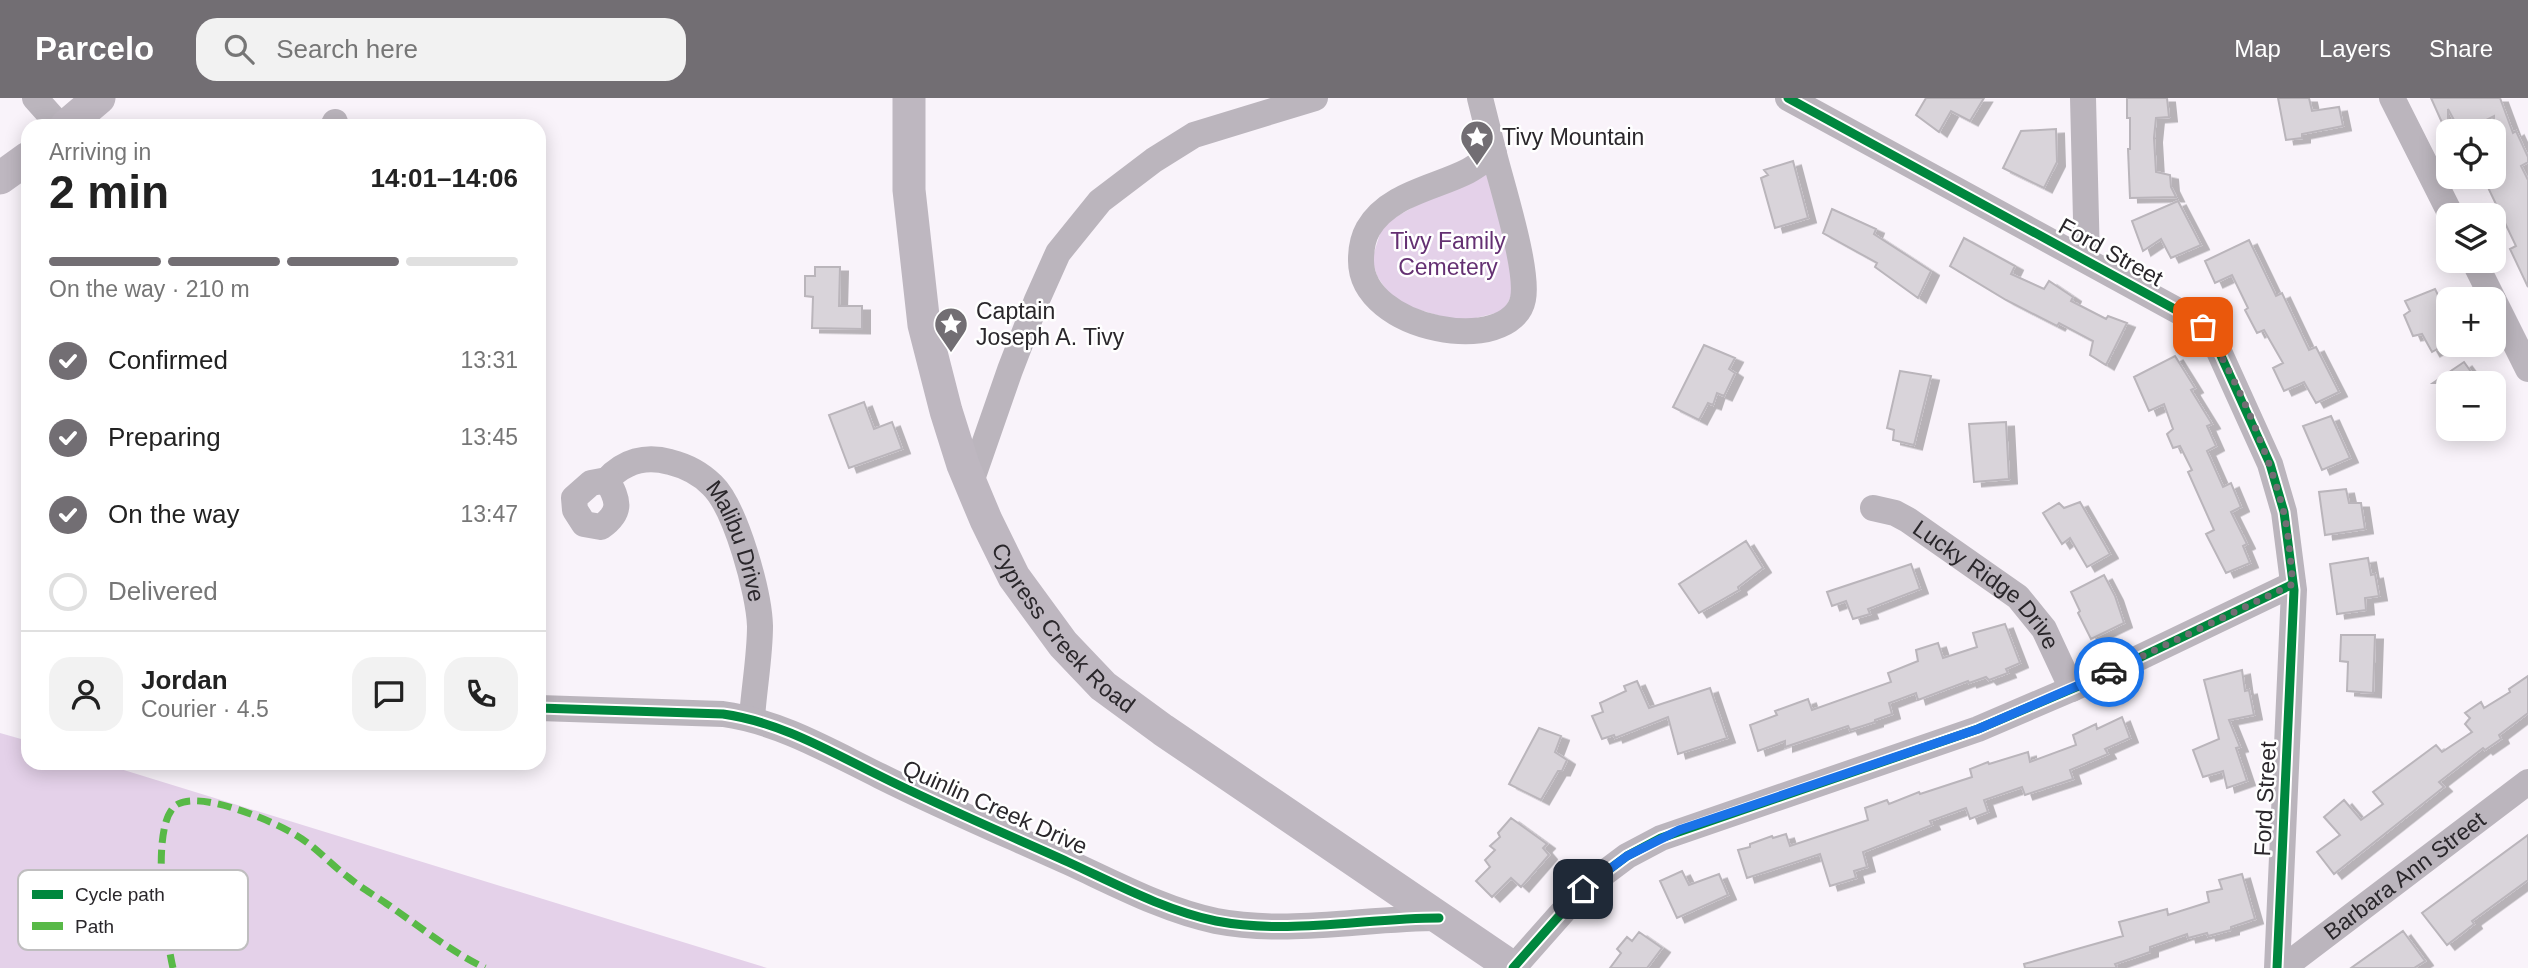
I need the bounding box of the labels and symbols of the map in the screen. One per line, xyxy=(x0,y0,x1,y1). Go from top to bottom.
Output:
place icon: Tivy Mountain xyxy=(1458,118,1496,167)
place label: Tivy Mountain xyxy=(1502,124,1644,150)
street label: Ford Street xyxy=(2054,213,2168,292)
park label: Tivy Family Cemetery xyxy=(1390,228,1506,280)
pin xyxy=(2173,297,2233,357)
place label: Captain Joseph A. Tivy xyxy=(976,298,1125,350)
place icon: Captain Joseph A. Tivy xyxy=(932,305,970,354)
street label: Malibu Drive xyxy=(701,475,770,604)
street label: Lucky Ridge Drive xyxy=(1908,515,2064,653)
street label: Cypress Creek Road xyxy=(986,539,1140,718)
courier xyxy=(2074,637,2144,707)
street label: Ford Street xyxy=(2249,740,2281,857)
street label: Quinlin Creek Drive xyxy=(899,755,1091,859)
street label: Barbara Ann Street xyxy=(2319,806,2491,945)
pin xyxy=(1553,859,1613,919)
legend xyxy=(18,870,248,950)
text: Cycle path xyxy=(75,884,165,905)
text: Path xyxy=(75,916,114,937)

